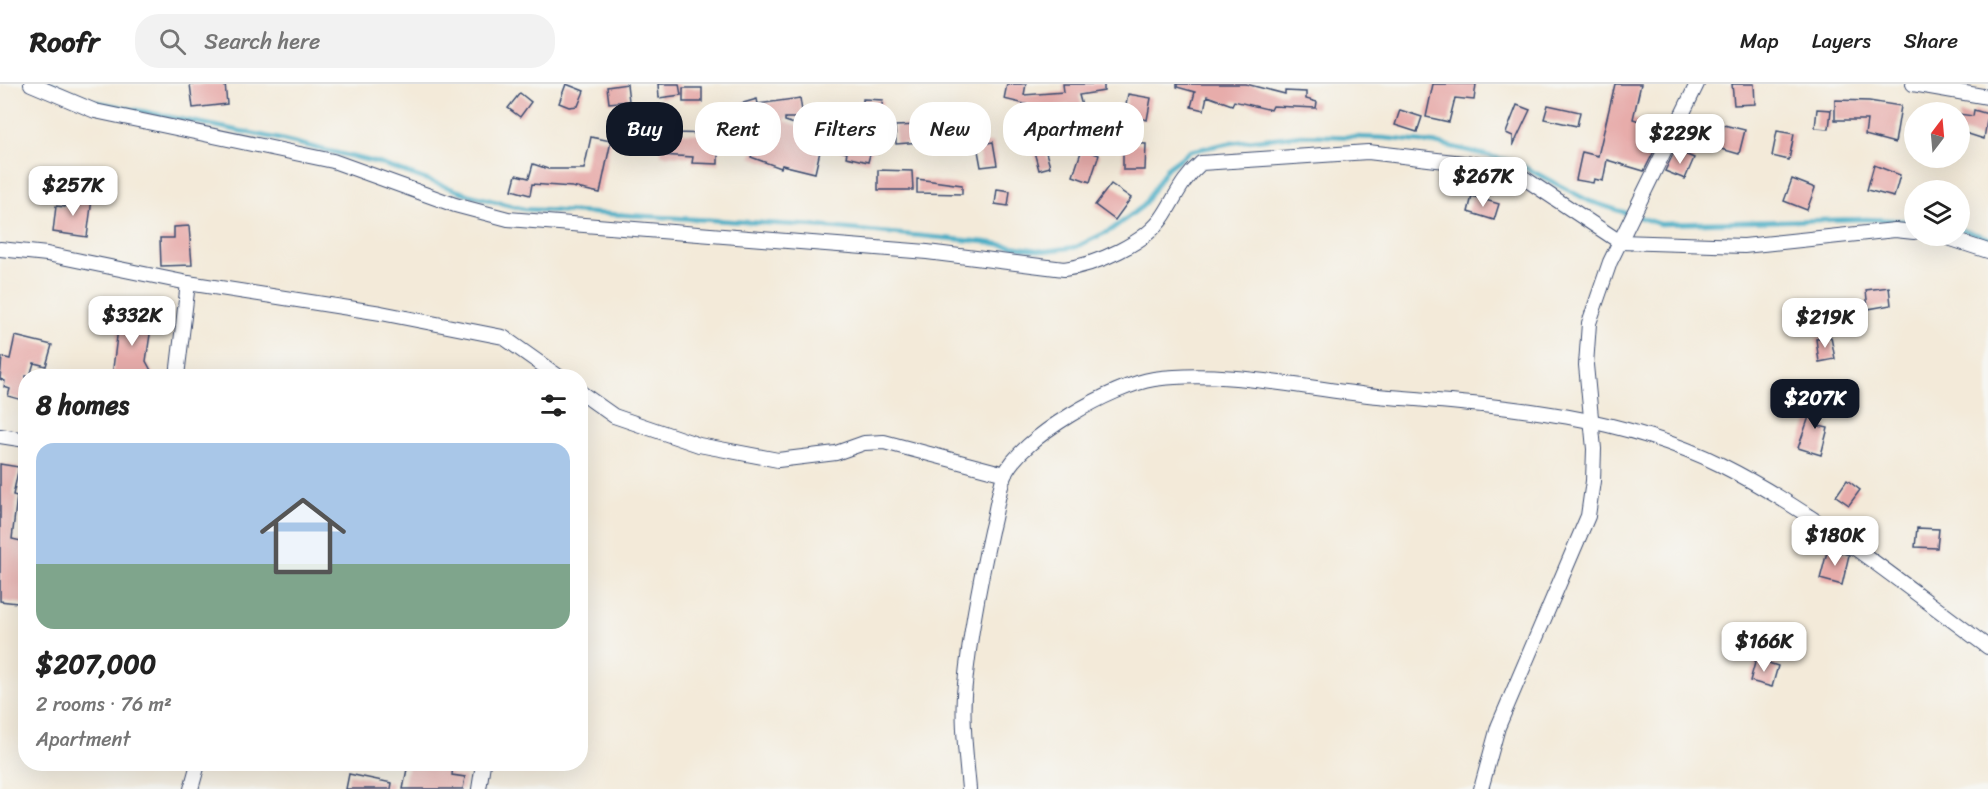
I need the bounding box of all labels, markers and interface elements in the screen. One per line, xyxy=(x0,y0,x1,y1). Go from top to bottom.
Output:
search box xyxy=(135,14,555,68)
text: Roofr xyxy=(30,17,99,66)
text: Search here xyxy=(204,22,320,61)
text: Map xyxy=(1740,22,1779,60)
text: Layers xyxy=(1812,22,1871,60)
text: Share xyxy=(1904,22,1958,60)
icon: search xyxy=(156,25,189,58)
chip: Buy xyxy=(606,102,683,156)
chip: Rent xyxy=(695,102,781,156)
chip: Filters xyxy=(793,102,897,156)
chip: New xyxy=(909,102,991,156)
chip: Apartment xyxy=(1003,102,1144,156)
north arrow xyxy=(1904,102,1970,168)
map controls xyxy=(1904,102,1970,246)
pin: $229K xyxy=(1638,114,1722,165)
text: $229K xyxy=(1650,116,1710,151)
pin: $267K xyxy=(1441,157,1525,208)
text: $267K xyxy=(1453,159,1513,194)
pin: $257K xyxy=(31,166,115,217)
text: $257K xyxy=(43,168,103,203)
button: layers xyxy=(1904,180,1970,246)
pin: $332K xyxy=(90,296,174,347)
text: $332K xyxy=(102,298,162,333)
pin: $219K xyxy=(1783,298,1867,349)
text: $219K xyxy=(1796,300,1854,335)
pin: $207K xyxy=(1773,379,1857,430)
text: $207K xyxy=(1784,381,1846,416)
text: 8 homes xyxy=(36,382,129,428)
icon: filters xyxy=(537,389,570,422)
icon: home xyxy=(249,482,357,590)
pin: $180K xyxy=(1793,516,1877,567)
text: $180K xyxy=(1806,518,1864,553)
pin: $166K xyxy=(1722,622,1806,673)
text: $166K xyxy=(1736,624,1792,659)
text: $207,000 xyxy=(36,641,156,687)
text: 2 rooms · 76 m² xyxy=(36,687,172,722)
text: Apartment xyxy=(36,722,130,757)

